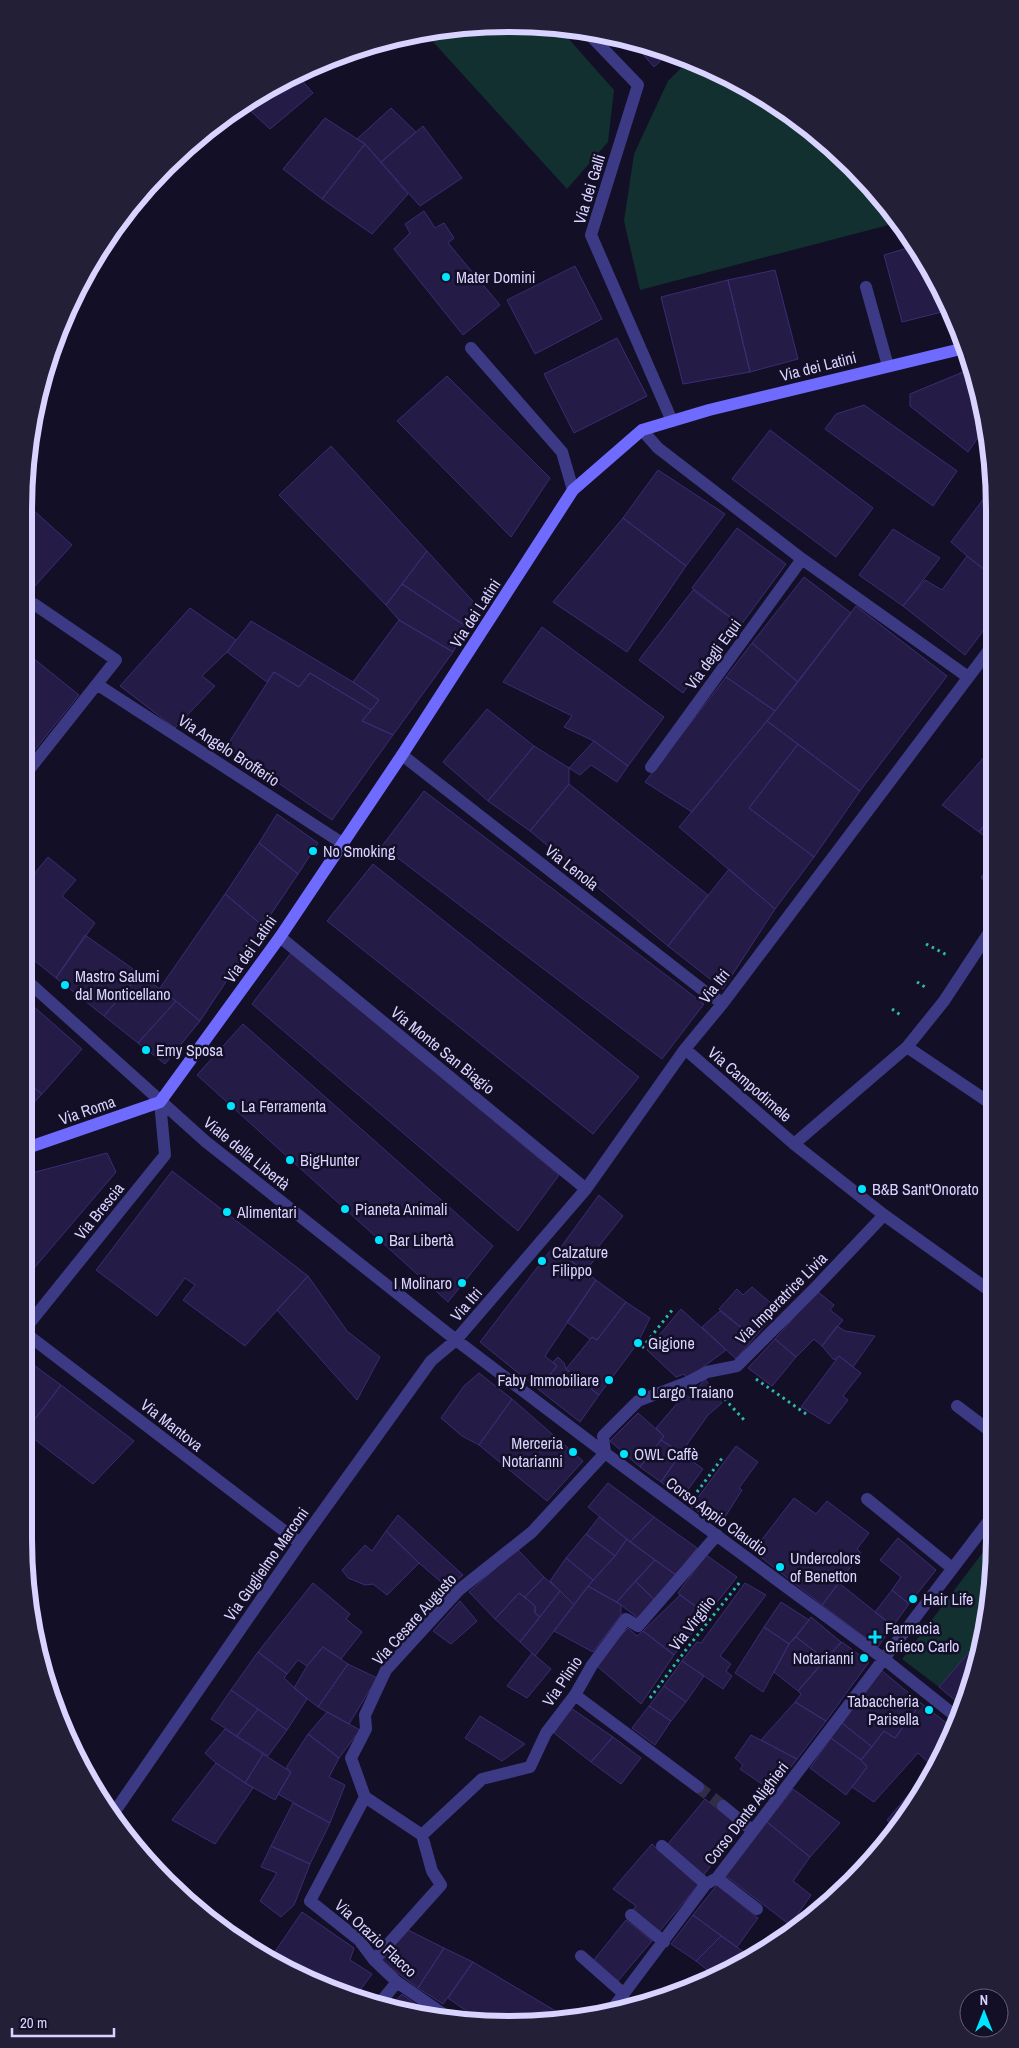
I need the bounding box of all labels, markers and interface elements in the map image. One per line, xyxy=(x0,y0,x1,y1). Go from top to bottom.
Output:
street label: Via dei Galli xyxy=(568,151,610,227)
place label: Mater Domini xyxy=(456,266,535,288)
marker: Mater Domini xyxy=(440,271,452,283)
street label: Via dei Latini xyxy=(778,346,858,386)
street label: Via dei Latini xyxy=(445,574,505,652)
street label: Via degli Equi xyxy=(680,614,746,694)
street label: Via Angelo Brofferio xyxy=(174,709,284,791)
street label: Via Lenola xyxy=(541,839,604,895)
place label: No Smoking xyxy=(323,840,396,862)
marker: No Smoking xyxy=(307,845,319,857)
street label: Via dei Latini xyxy=(219,911,281,987)
street label: Via Itri xyxy=(693,964,735,1008)
place label: Mastro Salumi dal Monticellano xyxy=(75,965,171,1005)
marker: Mastro Salumi dal Monticellano xyxy=(59,979,71,991)
street label: Via Monte San Biagio xyxy=(386,1001,500,1099)
place label: Emy Sposa xyxy=(156,1039,224,1061)
street label: Via Campodimele xyxy=(703,1041,797,1127)
marker: Emy Sposa xyxy=(140,1044,152,1056)
street label: Via Roma xyxy=(56,1090,119,1130)
place label: La Ferramenta xyxy=(241,1095,327,1117)
marker: La Ferramenta xyxy=(225,1100,237,1112)
street label: Viale della Libertà xyxy=(199,1111,295,1195)
place label: BigHunter xyxy=(300,1149,360,1171)
marker: BigHunter xyxy=(284,1154,296,1166)
street label: Via Brescia xyxy=(69,1177,129,1244)
place label: B&B Sant'Onorato xyxy=(872,1178,979,1200)
marker: B&B Sant'Onorato xyxy=(856,1183,868,1195)
place label: Pianeta Animali xyxy=(355,1198,448,1220)
place label: Alimentari xyxy=(236,1201,297,1223)
marker: Pianeta Animali xyxy=(339,1203,351,1215)
marker: Alimentari xyxy=(221,1206,233,1218)
place label: Bar Libertà xyxy=(389,1229,455,1251)
marker: Bar Libertà xyxy=(373,1234,385,1246)
place label: Calzature Filippo xyxy=(552,1241,608,1281)
street label: Via Imperatrice Livia xyxy=(730,1247,832,1349)
marker: Calzature Filippo xyxy=(536,1255,548,1267)
place label: I Molinaro xyxy=(394,1272,452,1294)
marker: I Molinaro xyxy=(456,1277,468,1289)
street label: Via Itri xyxy=(445,1282,487,1326)
place label: Gigione xyxy=(648,1332,695,1354)
marker: Gigione xyxy=(632,1337,644,1349)
place label: Faby Immobiliare xyxy=(498,1369,599,1391)
marker: Faby Immobiliare xyxy=(603,1374,615,1386)
place label: Largo Traiano xyxy=(652,1381,734,1403)
marker: Largo Traiano xyxy=(636,1386,648,1398)
street label: Via Mantova xyxy=(136,1394,208,1457)
place label: Merceria Notarianni xyxy=(502,1432,564,1472)
place label: OWL Caffè xyxy=(634,1443,698,1465)
marker: Merceria Notarianni xyxy=(567,1446,579,1458)
marker: OWL Caffè xyxy=(618,1448,630,1460)
street label: Corso Appio Claudio xyxy=(662,1472,772,1560)
street label: Via Guglielmo Marconi xyxy=(219,1503,313,1625)
place label: Undercolors of Benetton xyxy=(790,1547,861,1587)
marker: Undercolors of Benetton xyxy=(774,1561,786,1573)
street label: Via Cesare Augusto xyxy=(367,1568,461,1670)
place label: Hair Life xyxy=(923,1588,973,1610)
street label: Via Virgilio xyxy=(663,1591,721,1655)
marker: Hair Life xyxy=(907,1593,919,1605)
place label: Farmacia Grieco Carlo xyxy=(885,1617,959,1657)
marker: Farmacia Grieco Carlo xyxy=(869,1631,881,1643)
place label: Notarianni xyxy=(793,1647,854,1669)
street label: Via Plinio xyxy=(537,1651,587,1711)
marker: Notarianni xyxy=(858,1652,870,1664)
place label: Tabaccheria Parisella xyxy=(847,1690,920,1730)
marker: Tabaccheria Parisella xyxy=(923,1704,935,1716)
street label: Corso Dante Alighieri xyxy=(699,1757,793,1869)
street label: Via Orazio Flacco xyxy=(330,1894,422,1982)
north arrow xyxy=(959,1988,1009,2038)
text: N xyxy=(980,1991,988,2009)
scale bar xyxy=(12,2006,115,2038)
text: 20 m xyxy=(20,2012,47,2033)

